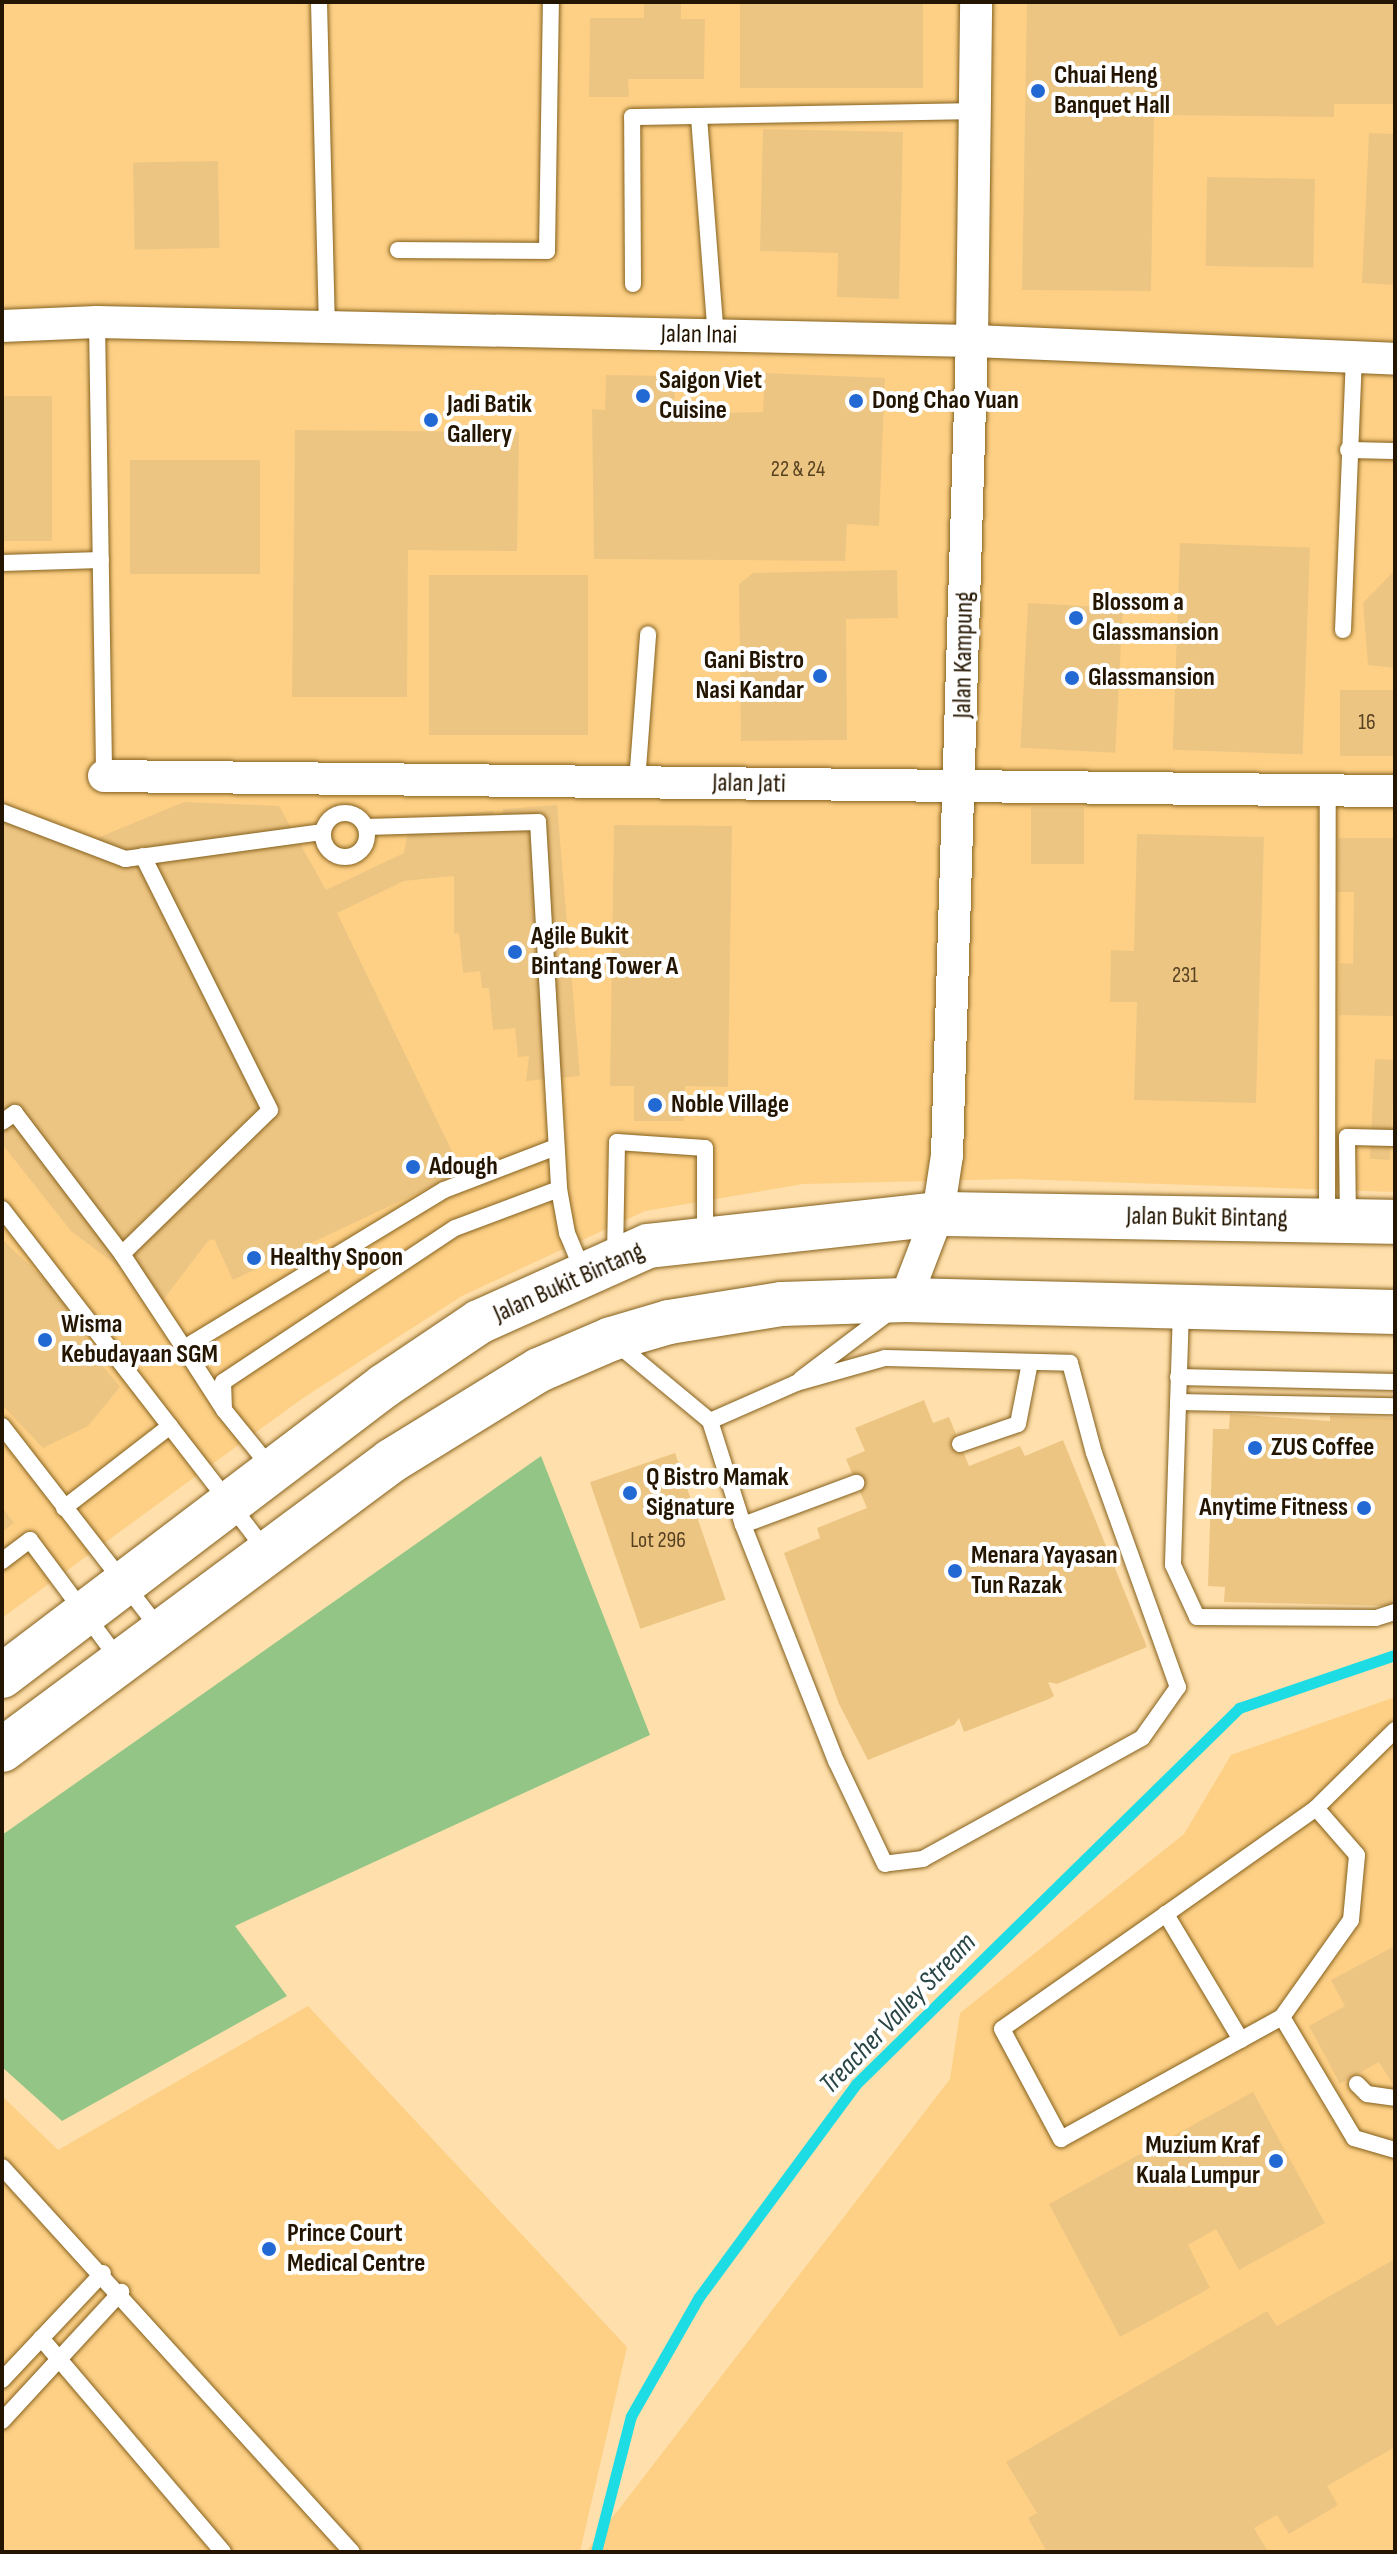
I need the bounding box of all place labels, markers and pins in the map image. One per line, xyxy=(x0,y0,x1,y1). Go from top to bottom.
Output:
place label: Chuai Heng Banquet Hall xyxy=(1054,60,1170,122)
marker: Chuai Heng Banquet Hall xyxy=(1029,82,1047,100)
place label: Saigon Viet Cuisine xyxy=(659,365,762,426)
place label: Dong Chao Yuan xyxy=(872,385,1019,417)
marker: Saigon Viet Cuisine xyxy=(634,387,652,405)
place label: Jadi Batik Gallery xyxy=(447,389,532,450)
marker: Dong Chao Yuan xyxy=(847,392,865,410)
marker: Jadi Batik Gallery xyxy=(422,411,440,429)
place label: Blossom a Glassmansion xyxy=(1092,587,1219,648)
marker: Blossom a Glassmansion xyxy=(1067,609,1085,627)
place label: Gani Bistro Nasi Kandar xyxy=(695,645,804,706)
place label: Glassmansion xyxy=(1088,662,1215,694)
marker: Gani Bistro Nasi Kandar xyxy=(811,667,829,685)
marker: Glassmansion xyxy=(1063,669,1081,687)
place label: Agile Bukit Bintang Tower A xyxy=(531,921,678,982)
marker: Agile Bukit Bintang Tower A xyxy=(506,943,524,961)
place label: Noble Village xyxy=(671,1089,789,1121)
marker: Noble Village xyxy=(646,1096,664,1114)
place label: Adough xyxy=(429,1151,498,1183)
marker: Adough xyxy=(404,1158,422,1176)
place label: Healthy Spoon xyxy=(270,1242,403,1274)
marker: Healthy Spoon xyxy=(245,1249,263,1267)
place label: Wisma Kebudayaan SGM xyxy=(61,1309,218,1370)
marker: Wisma Kebudayaan SGM xyxy=(36,1331,54,1349)
place label: ZUS Coffee xyxy=(1271,1432,1374,1464)
marker: ZUS Coffee xyxy=(1246,1439,1264,1457)
place label: Q Bistro Mamak Signature xyxy=(646,1462,789,1524)
marker: Q Bistro Mamak Signature xyxy=(621,1484,639,1502)
place label: Anytime Fitness xyxy=(1199,1492,1348,1524)
marker: Anytime Fitness xyxy=(1355,1499,1373,1517)
place label: Menara Yayasan Tun Razak xyxy=(971,1540,1118,1602)
marker: Menara Yayasan Tun Razak xyxy=(946,1562,964,1580)
place label: Muzium Kraf Kuala Lumpur xyxy=(1136,2130,1260,2192)
marker: Muzium Kraf Kuala Lumpur xyxy=(1267,2152,1285,2170)
place label: Prince Court Medical Centre xyxy=(287,2218,425,2280)
marker: Prince Court Medical Centre xyxy=(258,2238,280,2260)

